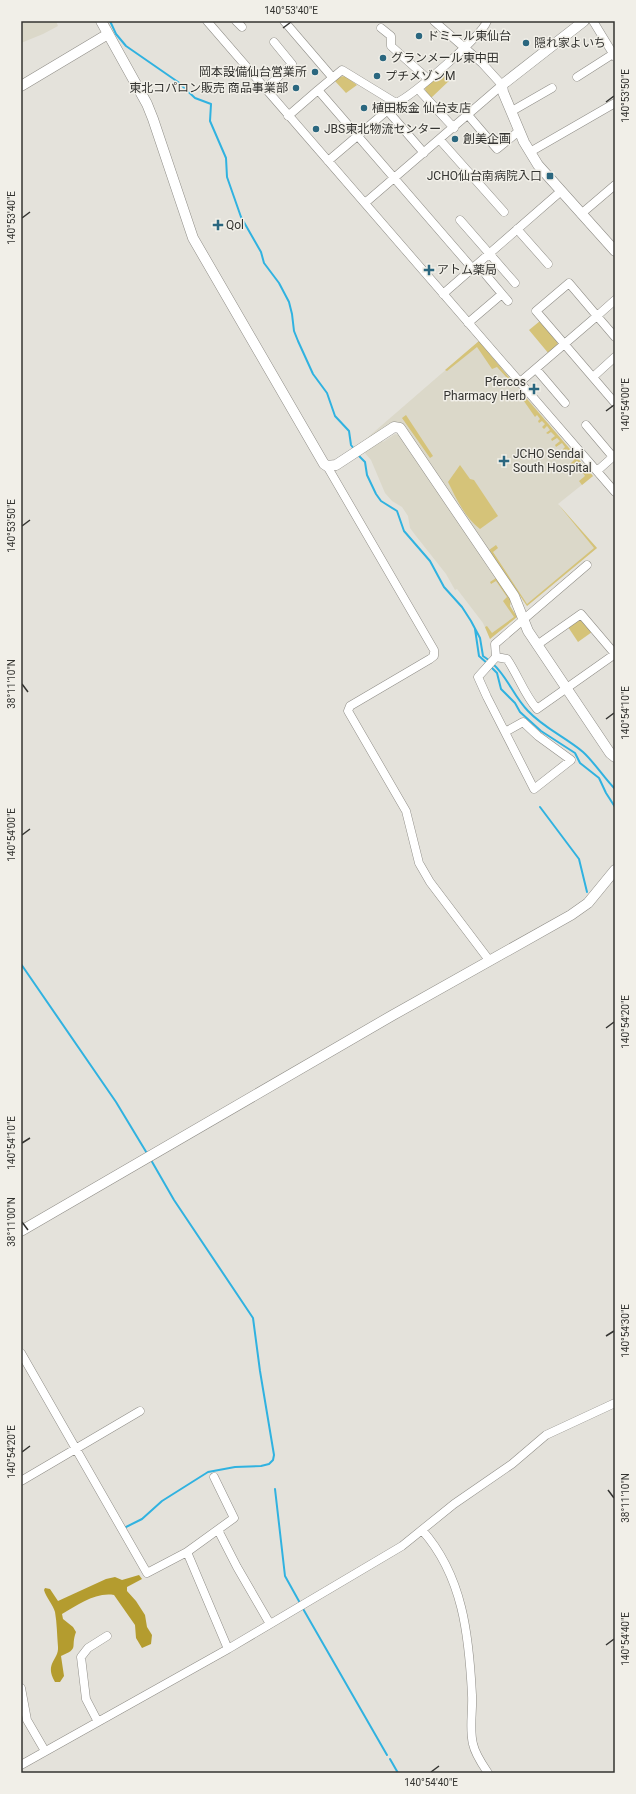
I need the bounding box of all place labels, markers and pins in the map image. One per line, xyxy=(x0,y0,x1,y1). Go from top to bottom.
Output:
place label: ドミール東仙台 xyxy=(427,29,511,43)
marker: ドミール東仙台 xyxy=(414,31,424,41)
place label: 隠れ家よいち xyxy=(534,36,606,50)
marker: 隠れ家よいち xyxy=(521,38,531,48)
place label: グランメール東中田 xyxy=(391,51,499,65)
marker: グランメール東中田 xyxy=(378,53,388,63)
place label: 岡本設備仙台営業所 xyxy=(199,65,307,79)
marker: 岡本設備仙台営業所 xyxy=(310,67,320,77)
place label: プチメゾンM xyxy=(385,69,455,83)
marker: プチメゾンM xyxy=(372,71,382,81)
place label: 東北コパロン販売 商品事業部 xyxy=(129,81,288,95)
marker: 東北コパロン販売 商品事業部 xyxy=(291,83,301,93)
place label: 植田板金 仙台支店 xyxy=(372,101,471,115)
marker: 植田板金 仙台支店 xyxy=(359,103,369,113)
place label: JBS東北物流センター xyxy=(324,122,441,136)
marker: JBS東北物流センター xyxy=(311,124,321,134)
place label: 創美企画 xyxy=(463,132,511,146)
marker: 創美企画 xyxy=(450,134,460,144)
place label: JCHO仙台南病院入口 xyxy=(427,169,542,183)
marker: JCHO仙台南病院入口 xyxy=(545,171,555,181)
place label: Qol xyxy=(226,218,244,232)
marker: Qol xyxy=(213,220,223,230)
place label: アトム薬局 xyxy=(437,263,497,277)
marker: アトム薬局 xyxy=(424,265,434,275)
place label: Pfercos Pharmacy Herb xyxy=(444,375,526,403)
marker: Pfercos Pharmacy Herb xyxy=(529,384,539,394)
place label: JCHO Sendai South Hospital xyxy=(513,447,592,475)
marker: JCHO Sendai South Hospital xyxy=(498,455,510,467)

